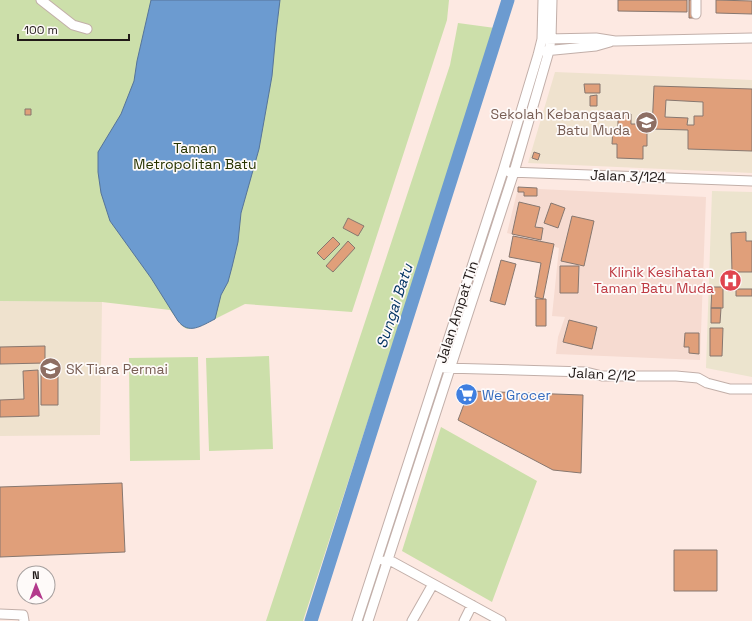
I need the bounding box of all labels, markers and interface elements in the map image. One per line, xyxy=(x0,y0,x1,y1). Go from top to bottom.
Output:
scale bar xyxy=(18,16,129,42)
text: 100 m xyxy=(24,22,58,38)
place label: Sekolah Kebangsaan Batu Muda xyxy=(490,105,630,139)
school or university icon: Sekolah Kebangsaan Batu Muda xyxy=(633,109,659,135)
park label: Taman Metropolitan Batu xyxy=(133,139,257,173)
street label: Jalan 3/124 xyxy=(590,166,667,186)
street label: Jalan Ampat Tin xyxy=(432,258,482,366)
water label: Sungai Batu xyxy=(371,261,417,351)
place label: Klinik Kesihatan Taman Batu Muda xyxy=(593,263,714,297)
hospital icon: Klinik Kesihatan Taman Batu Muda xyxy=(717,267,743,293)
school or university icon: SK Tiara Permai xyxy=(38,356,64,382)
place label: SK Tiara Permai xyxy=(66,360,168,378)
street label: Jalan 2/12 xyxy=(568,363,636,385)
supermarket icon: We Grocer xyxy=(453,382,479,408)
place label: We Grocer xyxy=(482,386,551,404)
north arrow xyxy=(16,565,56,605)
text: N xyxy=(32,568,40,582)

